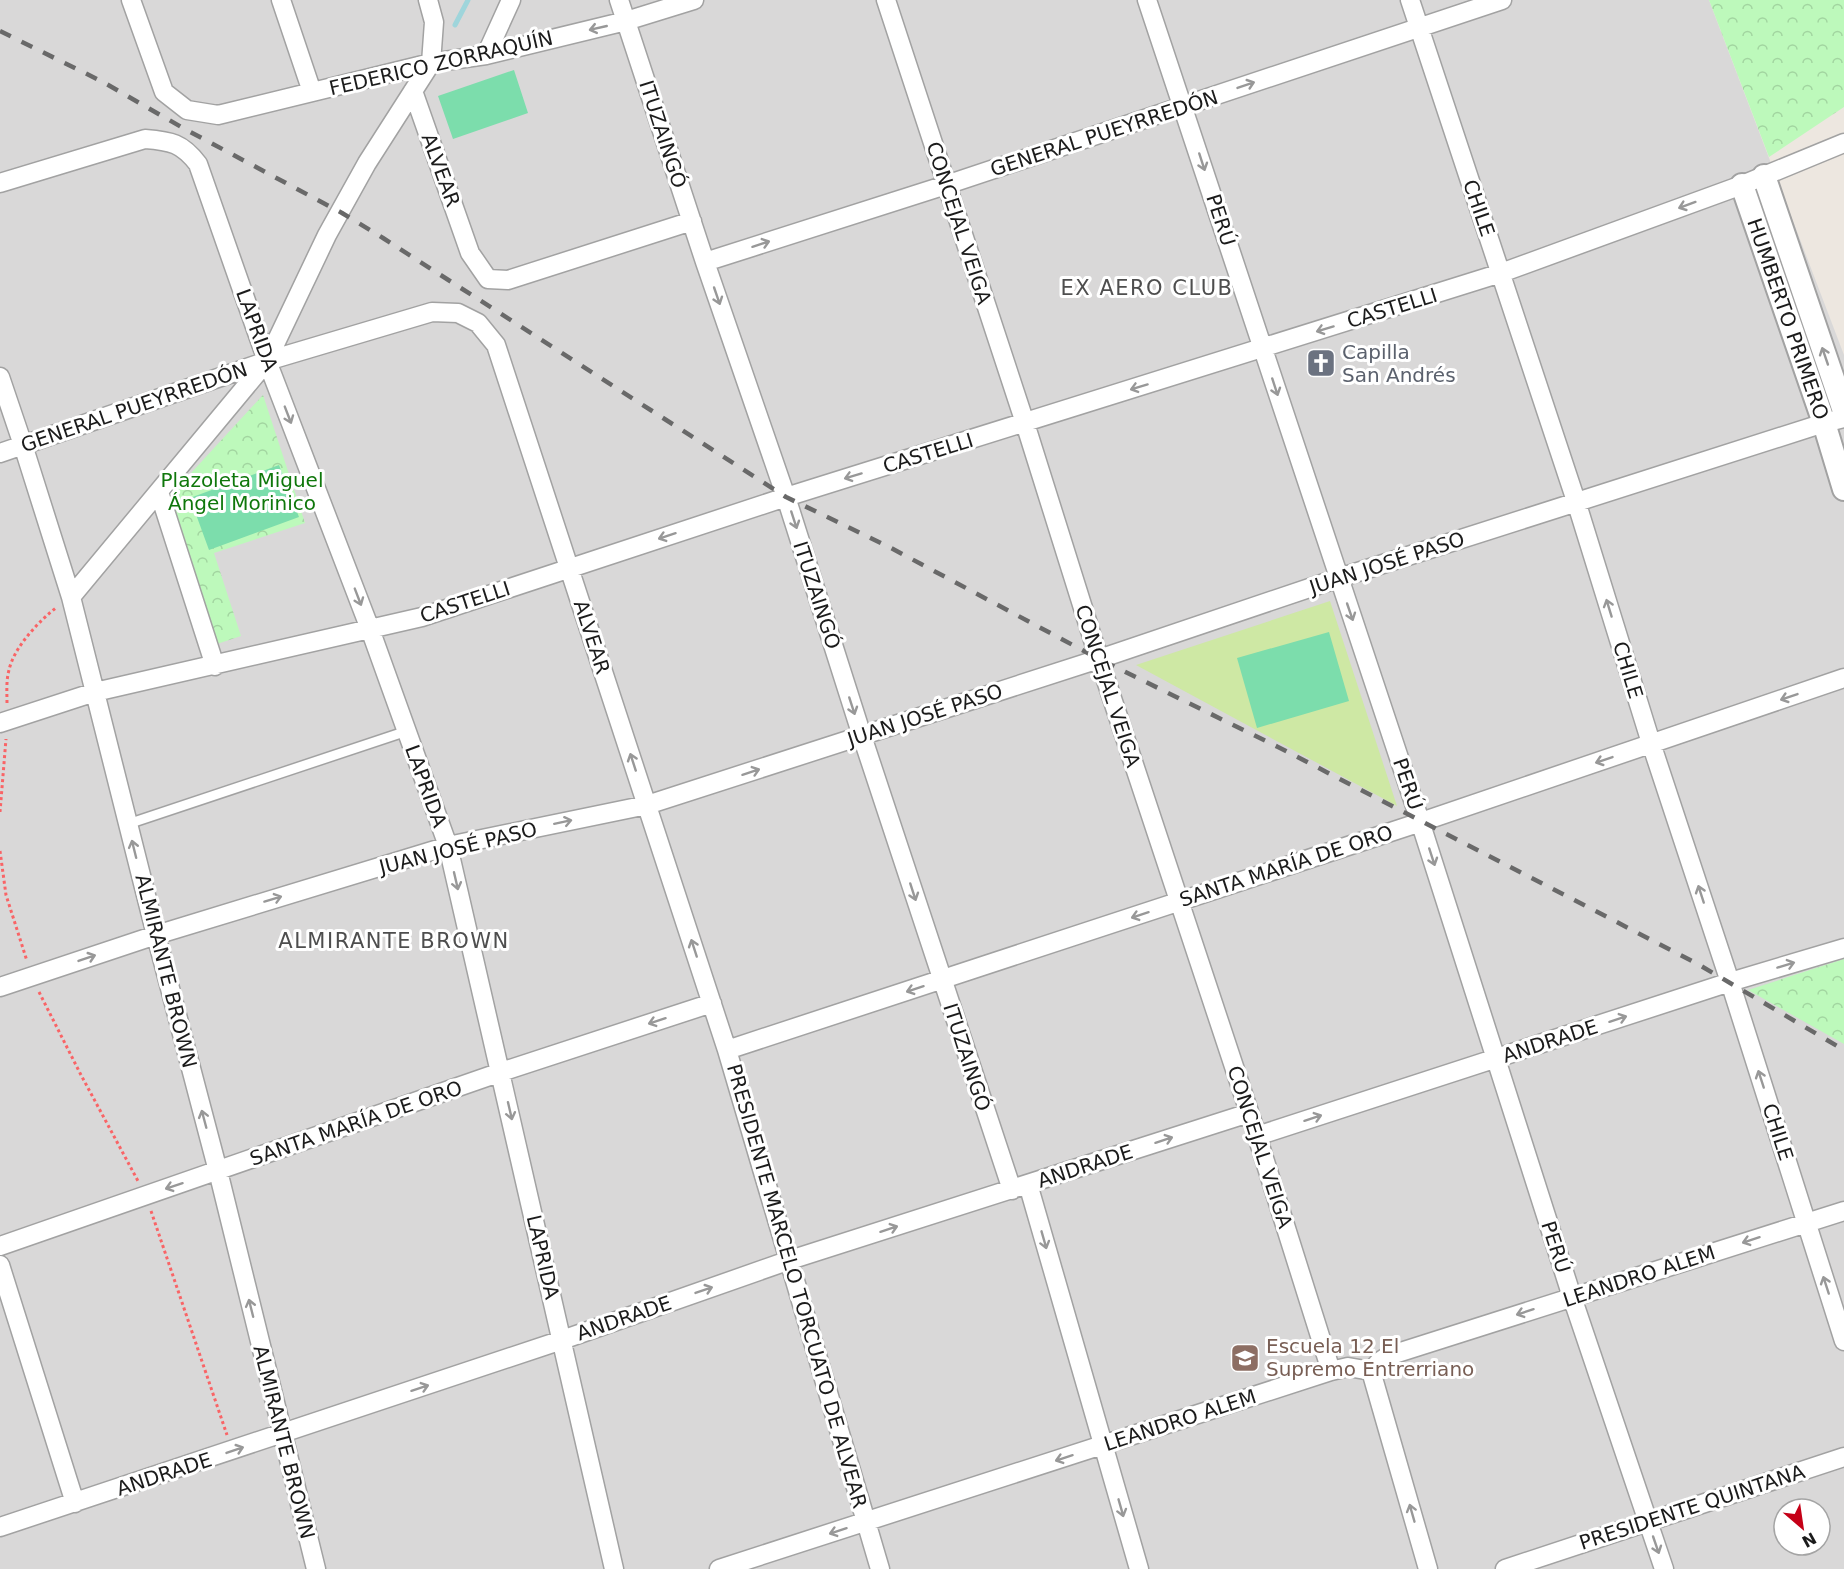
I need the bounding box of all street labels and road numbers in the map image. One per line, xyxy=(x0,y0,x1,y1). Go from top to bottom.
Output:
street label: FEDERICO ZORRAQUÍN xyxy=(327,26,555,100)
street label: ITUZAINGÓ xyxy=(634,77,692,191)
street label: GENERAL PUEYRREDÓN xyxy=(987,85,1221,181)
street label: ALVEAR xyxy=(417,130,465,210)
street label: CONCEJAL VEIGA xyxy=(921,139,997,308)
street label: CHILE xyxy=(1458,176,1500,240)
street label: PERÚ xyxy=(1201,191,1241,249)
street label: HUMBERTO PRIMERO xyxy=(1742,215,1834,423)
street label: CASTELLI xyxy=(1344,283,1440,333)
street label: LAPRIDA xyxy=(231,286,283,375)
street label: GENERAL PUEYRREDÓN xyxy=(18,357,250,457)
street label: CASTELLI xyxy=(880,428,976,478)
street label: JUAN JOSÉ PASO xyxy=(1304,527,1468,600)
street label: ITUZAINGÓ xyxy=(788,538,846,652)
street label: CASTELLI xyxy=(417,576,513,628)
street label: ALVEAR xyxy=(569,597,615,677)
street label: CONCEJAL VEIGA xyxy=(1070,602,1146,771)
street label: CHILE xyxy=(1608,638,1648,702)
street label: JUAN JOSÉ PASO xyxy=(842,679,1006,752)
street label: LAPRIDA xyxy=(400,742,452,831)
street label: PERÚ xyxy=(1388,755,1428,813)
street label: JUAN JOSÉ PASO xyxy=(375,817,539,880)
street label: SANTA MARÍA DE ORO xyxy=(1176,820,1396,912)
street label: ALMIRANTE BROWN xyxy=(130,872,202,1070)
street label: ITUZAINGÓ xyxy=(938,1000,996,1114)
street label: ANDRADE xyxy=(1499,1014,1601,1068)
street label: PRESIDENTE MARCELO TORCUATO DE ALVEAR xyxy=(722,1061,872,1511)
street label: CONCEJAL VEIGA xyxy=(1222,1063,1298,1232)
street label: SANTA MARÍA DE ORO xyxy=(247,1075,465,1171)
street label: CHILE xyxy=(1758,1100,1798,1164)
street label: ANDRADE xyxy=(1034,1139,1136,1193)
street label: LAPRIDA xyxy=(522,1212,564,1302)
street label: PERÚ xyxy=(1536,1218,1576,1276)
street label: LEANDRO ALEM xyxy=(1560,1240,1718,1312)
street label: ANDRADE xyxy=(573,1291,675,1345)
street label: ALMIRANTE BROWN xyxy=(248,1343,320,1541)
street label: LEANDRO ALEM xyxy=(1101,1384,1259,1456)
street label: ANDRADE xyxy=(113,1447,215,1501)
street label: PRESIDENTE QUINTANA xyxy=(1576,1459,1808,1555)

